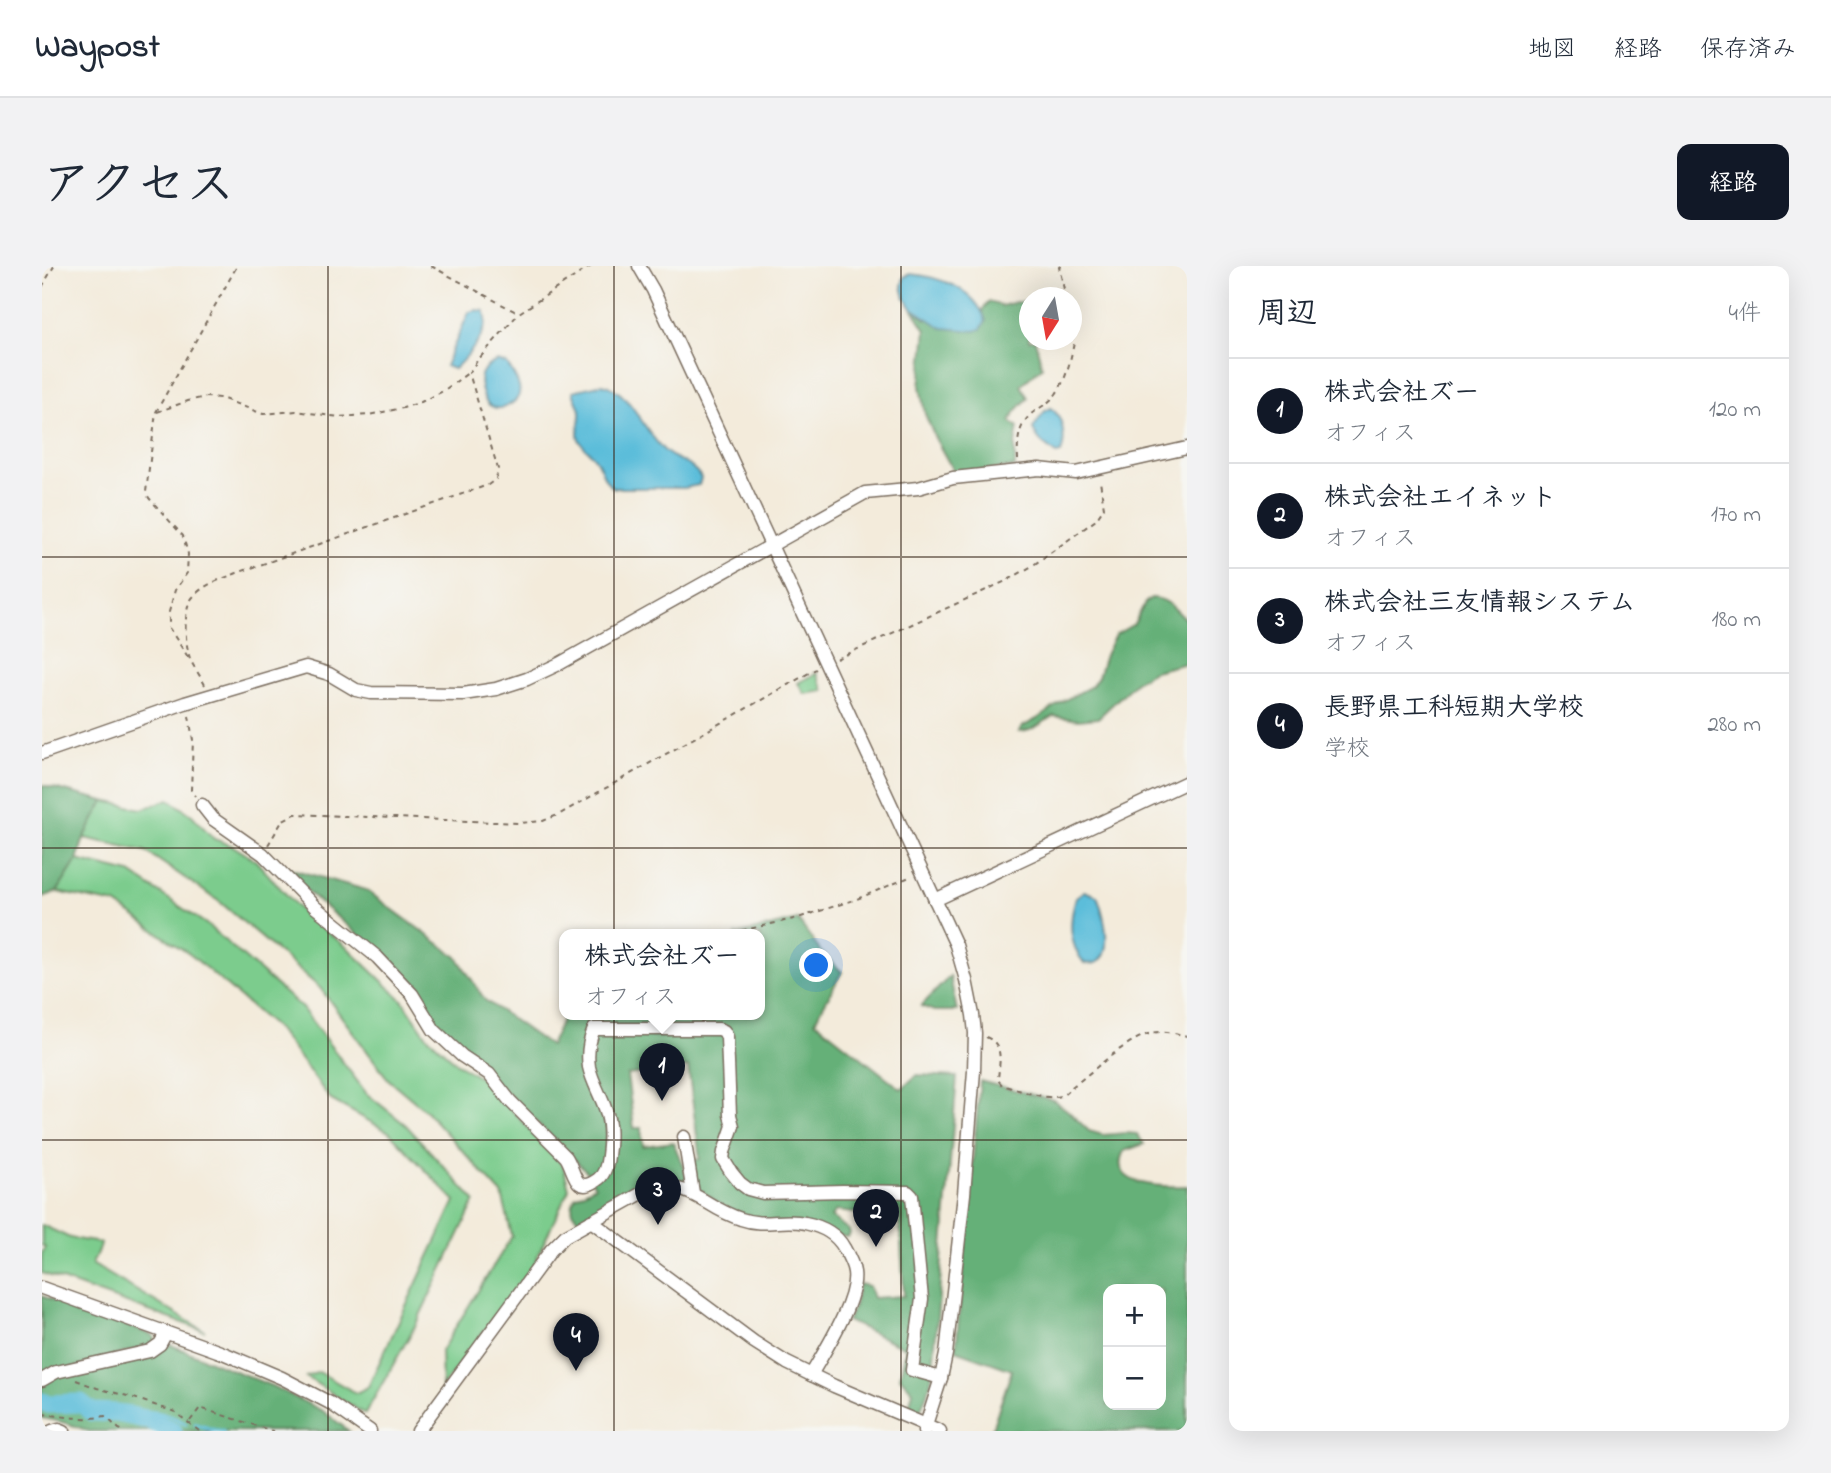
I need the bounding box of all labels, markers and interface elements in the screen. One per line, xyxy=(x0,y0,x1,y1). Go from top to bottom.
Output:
text: Waypost xyxy=(35,24,160,72)
text: 地図 xyxy=(1528,33,1576,68)
text: 経路 xyxy=(1614,33,1662,68)
text: 保存済み xyxy=(1700,33,1796,68)
button: 経路 xyxy=(1677,144,1789,220)
text: アクセス xyxy=(42,151,235,223)
north arrow xyxy=(1019,287,1082,350)
text: 周辺 xyxy=(1257,293,1317,337)
text: 4件 xyxy=(1729,298,1761,331)
text: 株式会社ズー xyxy=(1324,375,1479,413)
text: 1 xyxy=(1276,394,1284,427)
text: 120 m xyxy=(1709,394,1761,427)
text: オフィス xyxy=(1324,418,1416,451)
text: 株式会社エイネット xyxy=(1324,480,1557,518)
text: 2 xyxy=(1274,499,1286,532)
text: 170 m xyxy=(1711,499,1761,532)
text: オフィス xyxy=(1324,523,1416,556)
text: 株式会社三友情報システム xyxy=(1324,585,1635,623)
text: 3 xyxy=(1275,604,1285,637)
text: 180 m xyxy=(1712,604,1761,637)
text: オフィス xyxy=(1324,628,1416,661)
text: 長野県工科短期大学校 xyxy=(1324,690,1584,728)
text: 4 xyxy=(1275,709,1285,742)
text: 280 m xyxy=(1707,709,1761,742)
text: 学校 xyxy=(1324,733,1370,766)
popup xyxy=(559,929,765,1020)
text: 株式会社ズー xyxy=(584,939,740,977)
your location xyxy=(799,948,833,982)
text: オフィス xyxy=(584,982,676,1015)
pin: 1 xyxy=(639,1043,685,1101)
pin: 3 xyxy=(635,1167,681,1225)
pin: 2 xyxy=(853,1189,899,1247)
map controls xyxy=(1103,1284,1166,1410)
button: + xyxy=(1103,1284,1166,1347)
pin: 4 xyxy=(553,1313,599,1371)
button: − xyxy=(1103,1347,1166,1410)

